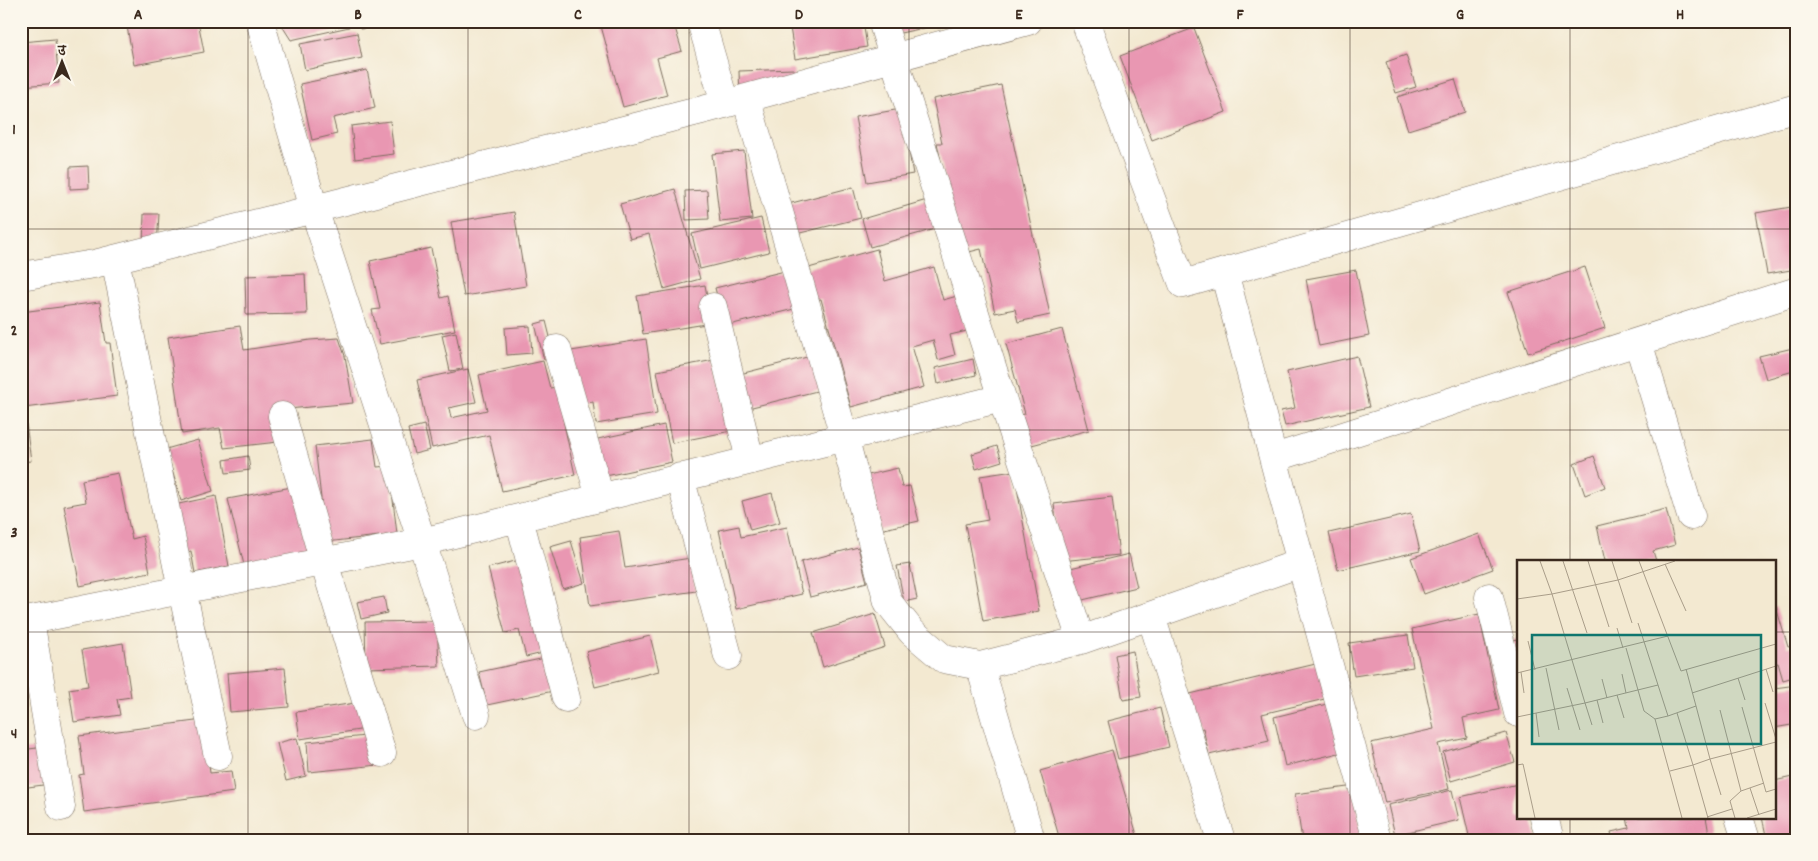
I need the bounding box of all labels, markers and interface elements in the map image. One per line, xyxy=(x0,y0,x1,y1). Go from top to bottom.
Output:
text: A xyxy=(134,4,143,27)
text: B xyxy=(354,4,362,27)
text: C xyxy=(574,4,582,27)
text: D xyxy=(795,4,804,27)
text: E xyxy=(1015,4,1023,27)
text: F xyxy=(1236,4,1244,27)
text: G xyxy=(1456,4,1464,27)
text: H xyxy=(1676,4,1684,27)
north arrow xyxy=(38,38,88,88)
text: उ xyxy=(57,41,67,61)
text: 1 xyxy=(12,119,16,142)
text: 2 xyxy=(11,320,18,343)
text: 3 xyxy=(10,522,18,545)
inset map xyxy=(1517,560,1776,818)
text: 4 xyxy=(11,723,17,746)

